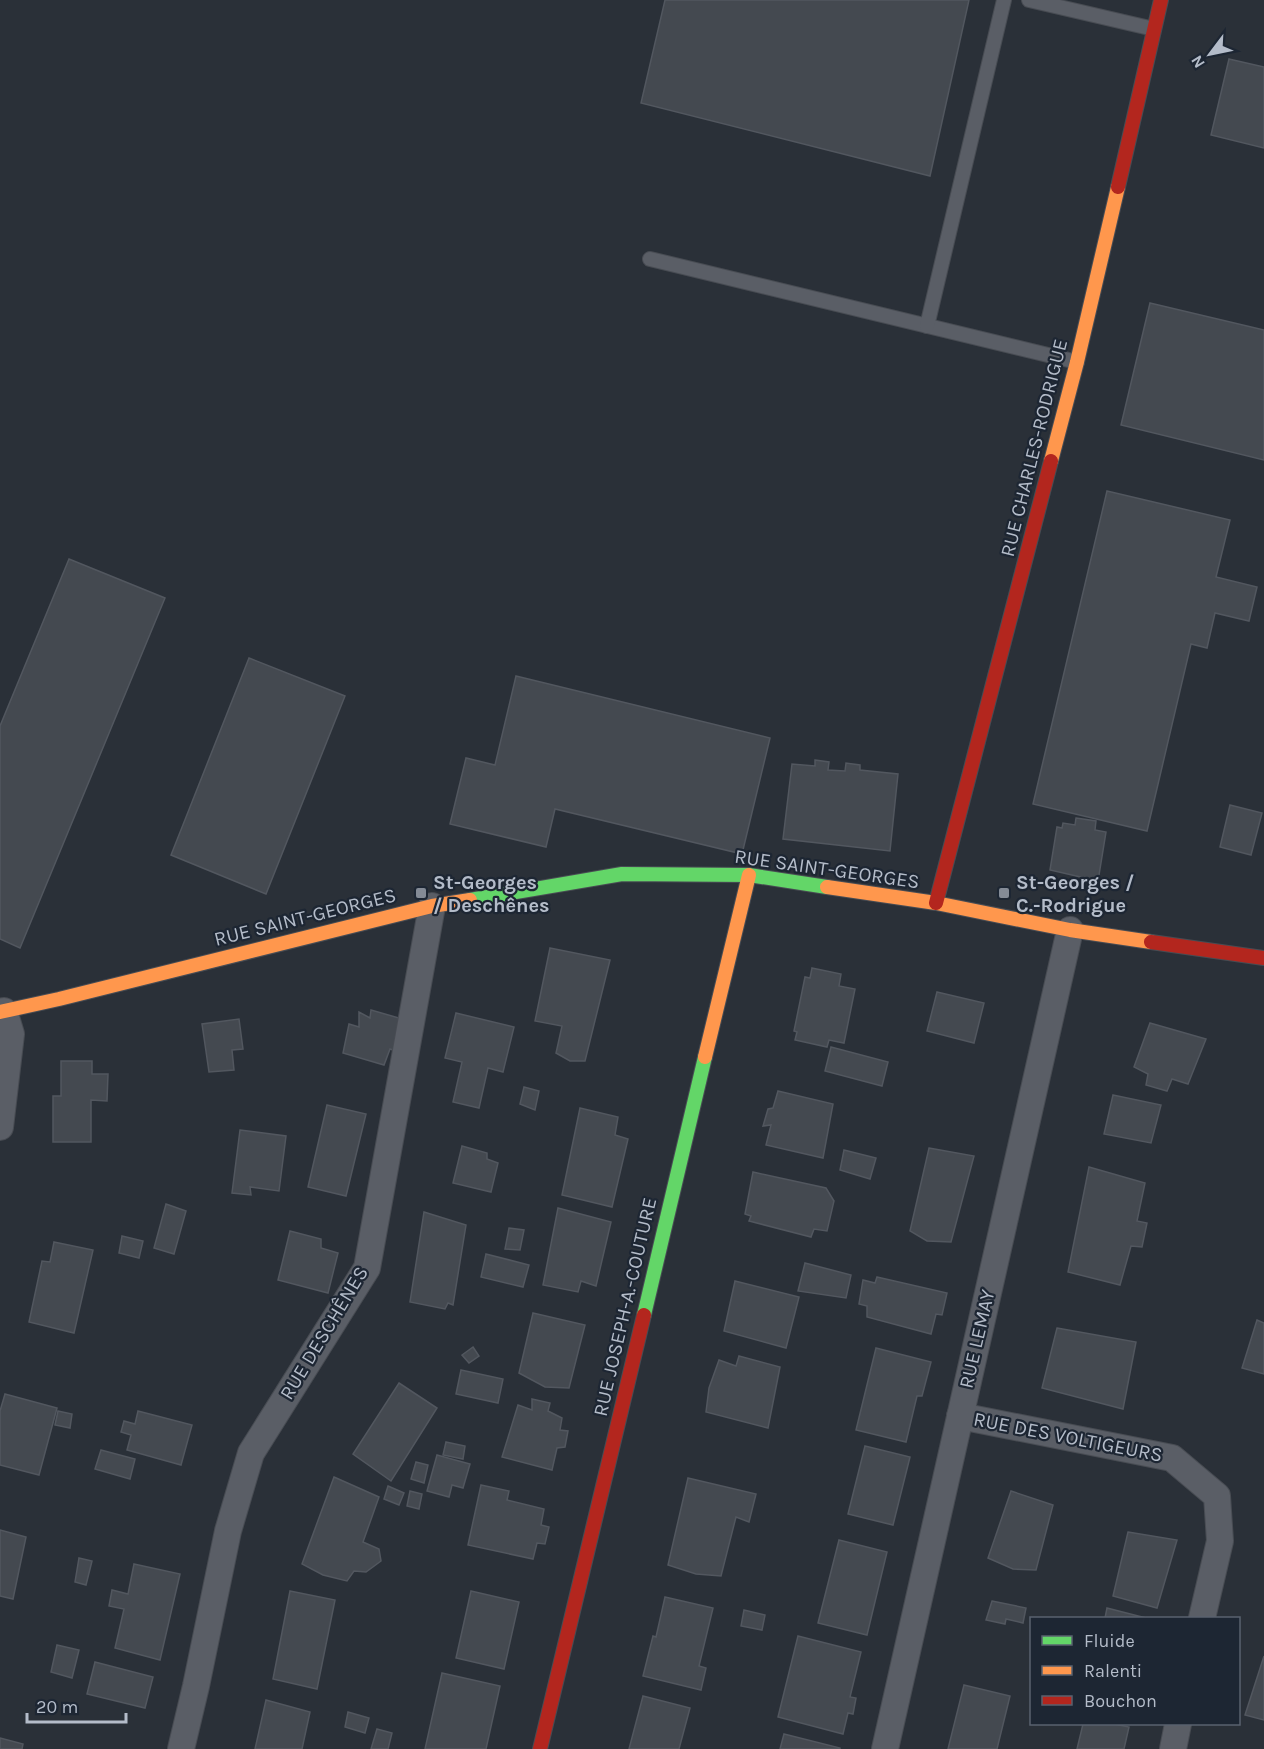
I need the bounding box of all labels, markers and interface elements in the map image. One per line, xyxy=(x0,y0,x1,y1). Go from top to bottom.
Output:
north arrow xyxy=(1180,24,1240,84)
text: N xyxy=(1187,52,1209,72)
street label: RUE CHARLES-RODRIGUE xyxy=(996,337,1072,559)
street label: RUE SAINT-GEORGES xyxy=(733,845,921,893)
place label: St-Georges / Deschênes xyxy=(433,871,550,917)
place label: St-Georges / C.-Rodrigue xyxy=(1016,871,1135,917)
street label: RUE SAINT-GEORGES xyxy=(212,883,398,951)
marker: St-Georges / Deschênes xyxy=(414,886,428,900)
marker: St-Georges / C.-Rodrigue xyxy=(997,886,1011,900)
street label: RUE JOSEPH-A.-COUTURE xyxy=(589,1195,661,1419)
street label: RUE DESCHÊNES xyxy=(275,1262,373,1404)
street label: RUE LEMAY xyxy=(954,1287,1000,1391)
street label: RUE DES VOLTIGEURS xyxy=(972,1407,1164,1467)
legend xyxy=(1030,1617,1240,1725)
text: Fluide xyxy=(1084,1630,1135,1652)
text: Ralenti xyxy=(1084,1660,1142,1682)
scale bar xyxy=(27,1686,126,1724)
text: Bouchon xyxy=(1084,1690,1157,1712)
text: 20 m xyxy=(36,1696,78,1718)

